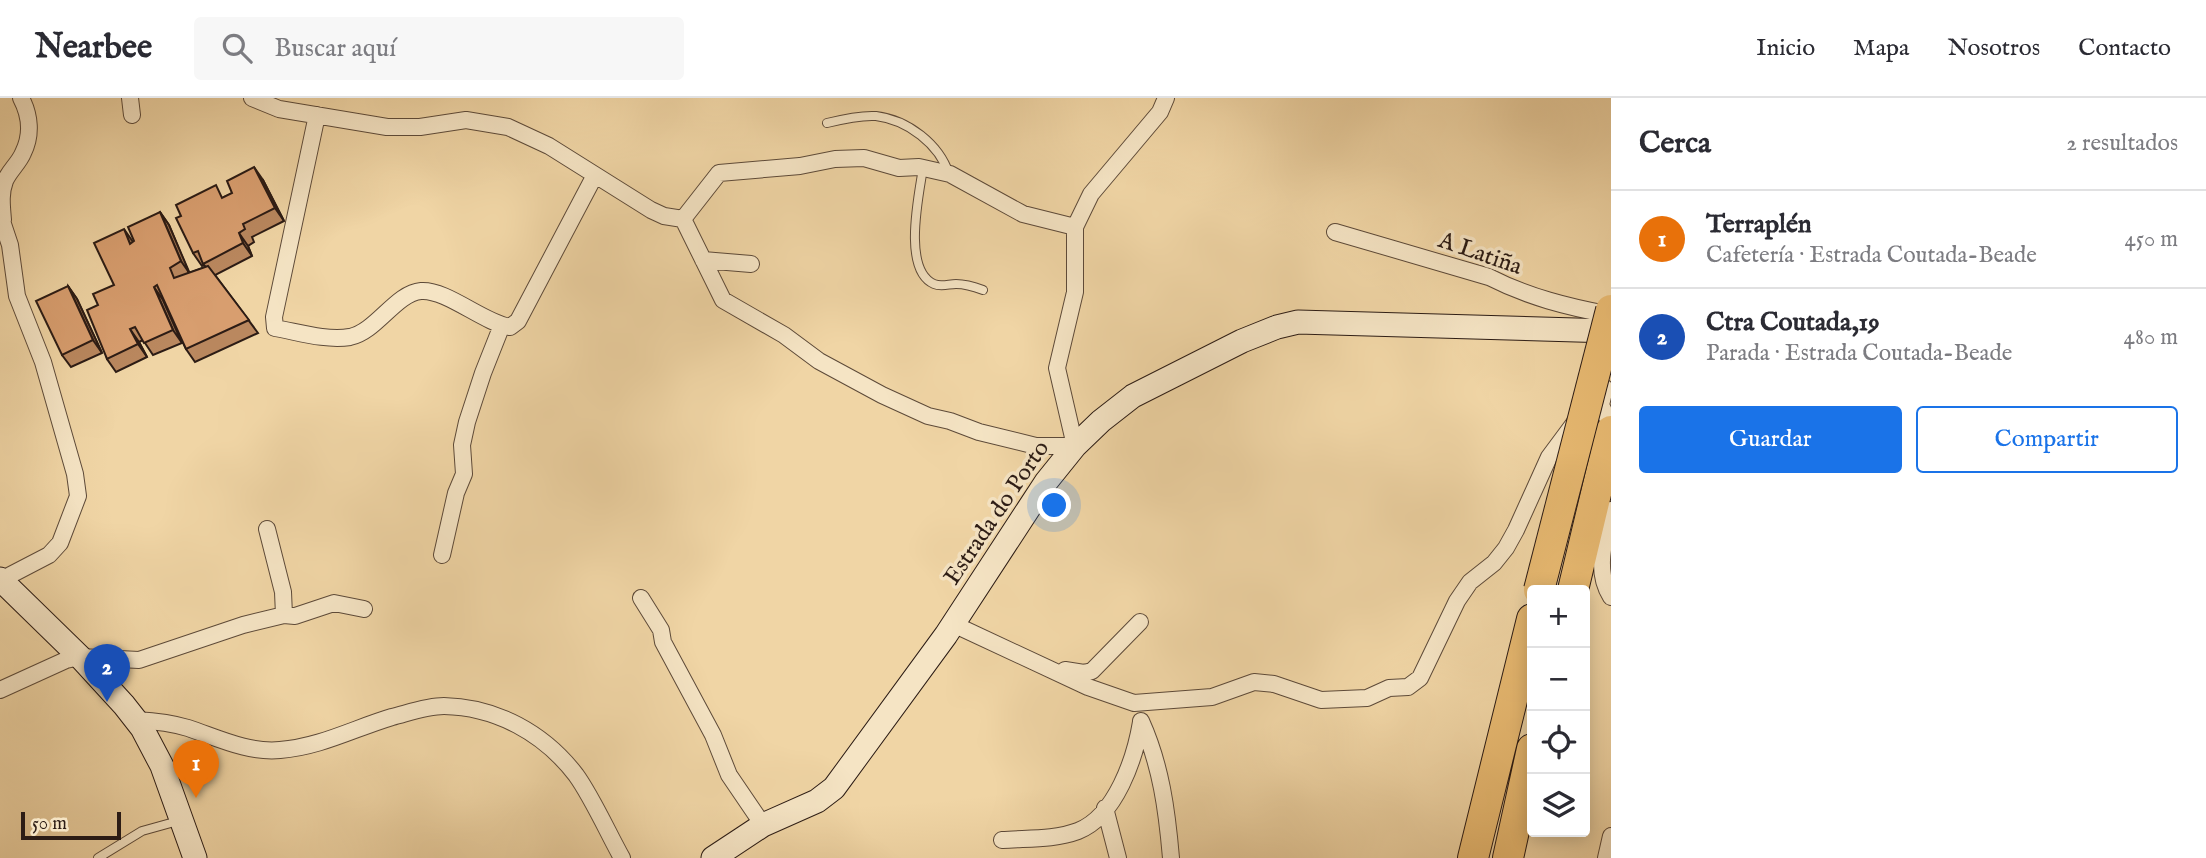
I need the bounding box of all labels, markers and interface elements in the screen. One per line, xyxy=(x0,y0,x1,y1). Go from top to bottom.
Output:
search box xyxy=(194,17,684,80)
text: Nearbee xyxy=(35,27,152,69)
icon: search xyxy=(218,29,256,67)
text: Buscar aquí xyxy=(274,32,396,65)
text: Inicio xyxy=(1756,33,1815,64)
text: Mapa xyxy=(1853,33,1909,64)
text: Nosotros xyxy=(1947,33,2040,64)
text: Contacto xyxy=(2078,33,2171,64)
text: Cerca xyxy=(1639,125,1711,163)
text: 2 resultados xyxy=(2066,129,2178,158)
text: Terraplén xyxy=(1706,208,1812,241)
street label: A Latiña xyxy=(1433,225,1527,283)
text: 1 xyxy=(1658,225,1666,254)
text: 450 m xyxy=(2124,225,2178,254)
text: Cafetería · Estrada Coutada-Beade xyxy=(1706,241,2037,270)
text: Ctra Coutada,19 xyxy=(1706,306,1880,339)
text: 2 xyxy=(1657,323,1667,352)
text: 480 m xyxy=(2124,323,2178,352)
text: Parada · Estrada Coutada-Beade xyxy=(1706,339,2012,368)
button: Guardar xyxy=(1639,406,1902,473)
button: Compartir xyxy=(1916,406,2178,473)
street label: Estrada do Porto xyxy=(937,435,1057,591)
your location xyxy=(1037,488,1071,522)
map controls xyxy=(1527,585,1590,837)
button: + xyxy=(1527,585,1590,648)
pin: 2 xyxy=(84,644,130,702)
button: − xyxy=(1527,648,1590,711)
button: locate xyxy=(1527,711,1590,774)
pin: 1 xyxy=(173,740,219,798)
button: layers xyxy=(1527,774,1590,837)
scale bar xyxy=(21,809,121,841)
text: 50 m xyxy=(32,812,67,836)

